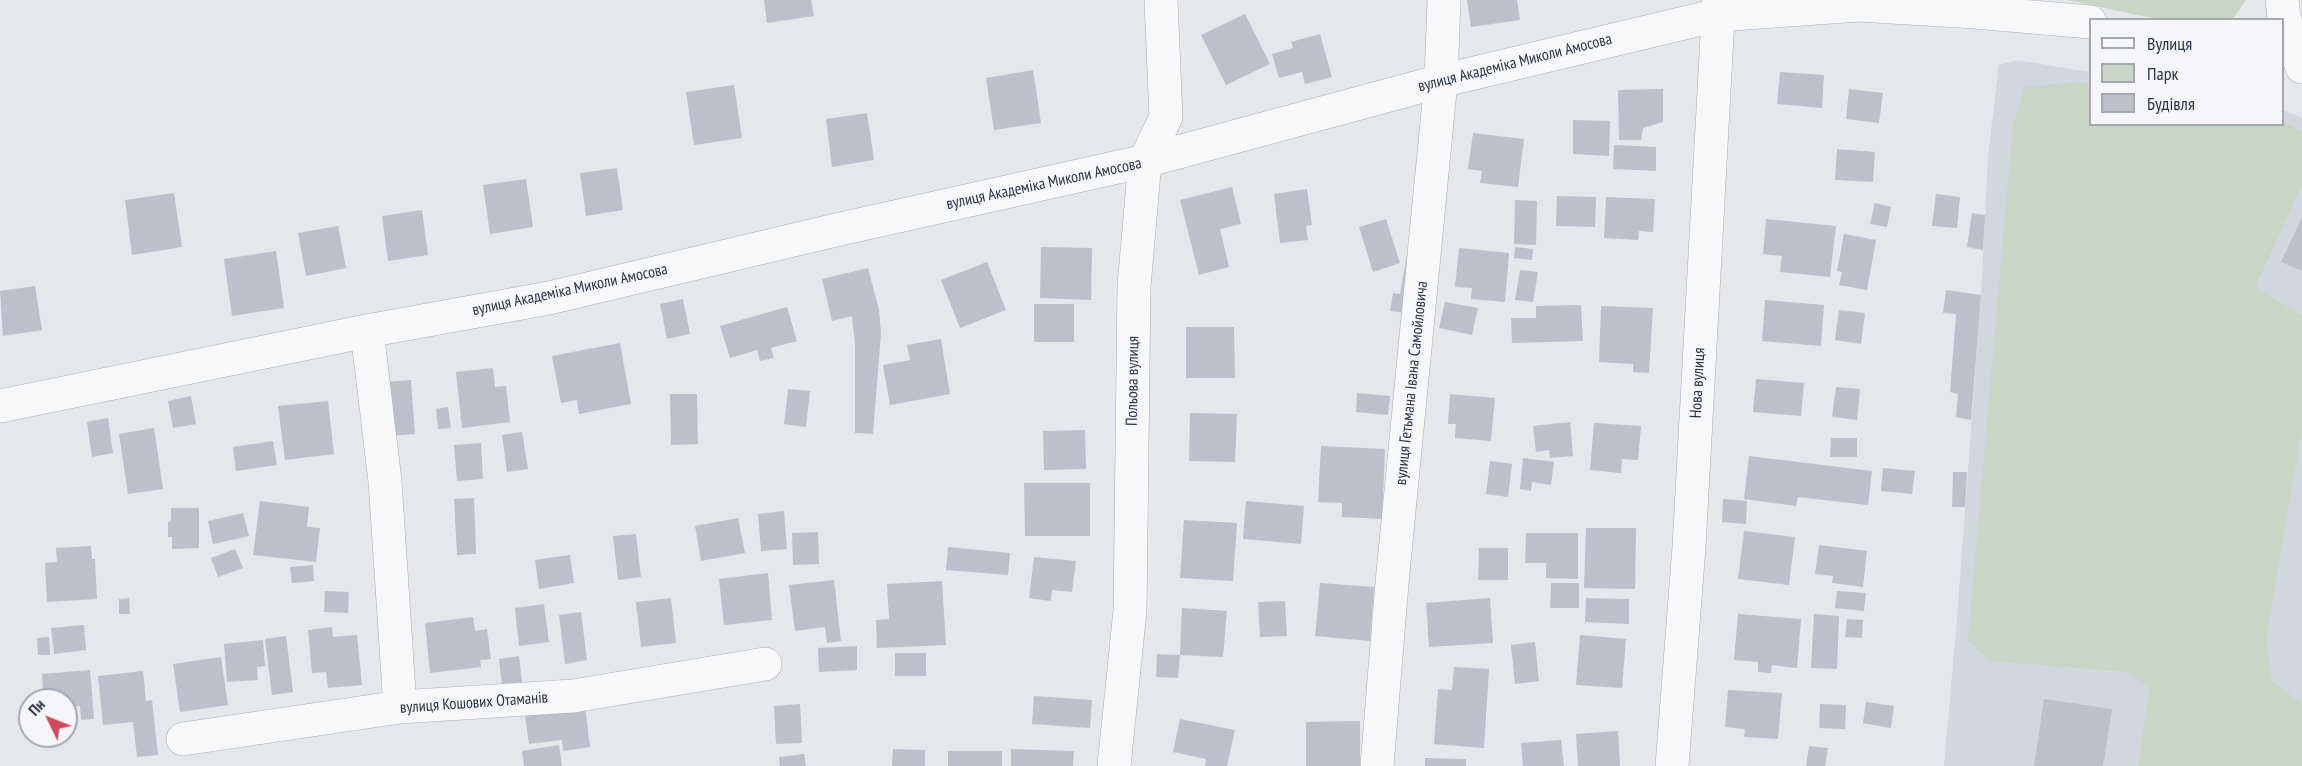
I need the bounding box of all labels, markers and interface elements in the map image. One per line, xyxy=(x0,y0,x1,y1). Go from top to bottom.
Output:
legend xyxy=(2089,18,2284,126)
street label: вулиця Академіка Миколи Амосова xyxy=(1416,30,1614,96)
text: Вулиця xyxy=(2147,32,2192,55)
text: Парк xyxy=(2147,62,2178,85)
text: Будівля xyxy=(2147,92,2195,115)
street label: вулиця Академіка Миколи Амосова xyxy=(945,154,1143,214)
street label: вулиця Академіка Миколи Амосова xyxy=(471,260,669,320)
street label: вулиця Гетьмана Івана Самойловича xyxy=(1392,280,1432,486)
street label: Польова вулиця xyxy=(1123,336,1143,426)
street label: Нова вулиця xyxy=(1687,347,1709,419)
north arrow xyxy=(18,688,78,748)
street label: вулиця Кошових Отаманів xyxy=(399,688,549,718)
text: Пн xyxy=(24,695,49,720)

